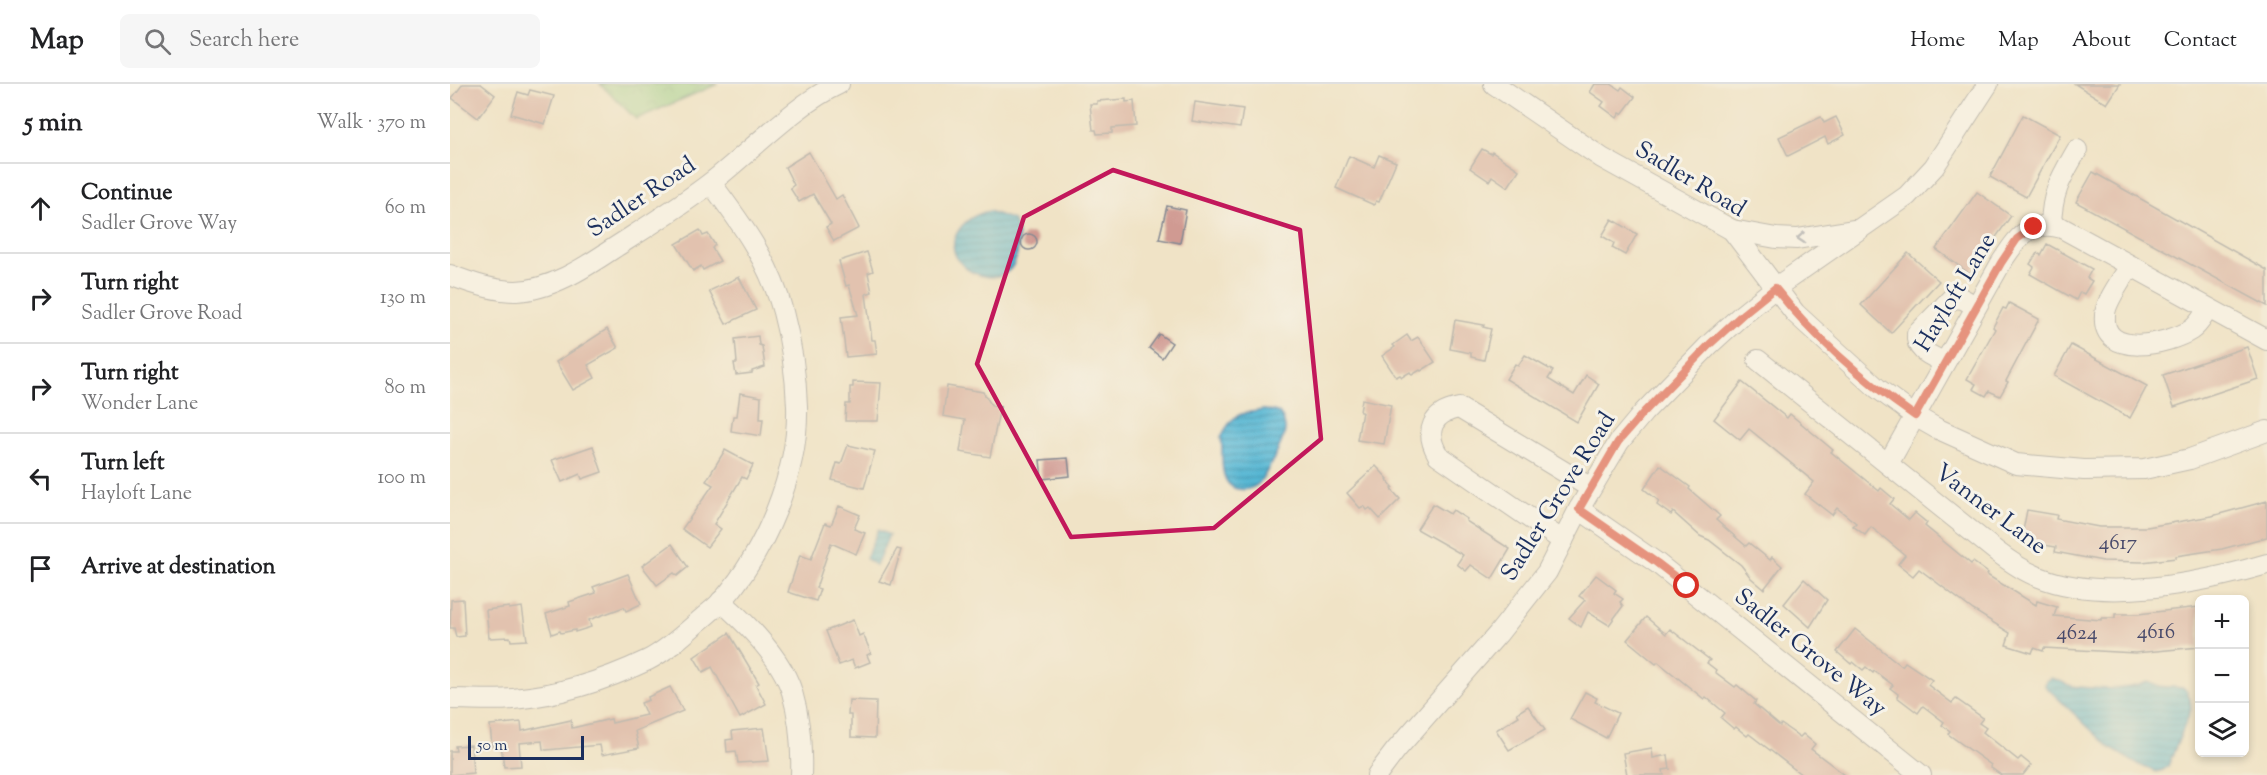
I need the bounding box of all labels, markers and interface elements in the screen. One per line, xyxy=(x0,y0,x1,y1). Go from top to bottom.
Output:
search box xyxy=(120,14,540,68)
text: Map xyxy=(30,21,84,61)
icon: search xyxy=(141,25,174,58)
text: Search here xyxy=(189,25,299,57)
text: Home xyxy=(1910,26,1965,56)
text: Map xyxy=(1998,26,2039,56)
text: About xyxy=(2072,26,2131,56)
text: Contact xyxy=(2164,26,2237,56)
text: 5 min xyxy=(24,105,83,142)
text: Walk · 370 m xyxy=(316,109,426,138)
street label: Sadler Road xyxy=(1628,133,1752,227)
street label: Sadler Road xyxy=(581,149,703,247)
text: Continue xyxy=(81,178,172,210)
icon: ahead xyxy=(24,192,57,225)
text: 60 m xyxy=(385,194,426,223)
text: Sadler Grove Way xyxy=(81,210,237,239)
route end xyxy=(2020,213,2046,239)
street label: Hayloft Lane xyxy=(1907,227,2005,359)
one-way arrow xyxy=(1796,231,1805,244)
text: Turn right xyxy=(81,268,178,300)
icon: right xyxy=(24,282,57,315)
text: 130 m xyxy=(380,284,426,313)
text: Sadler Grove Road xyxy=(81,300,242,329)
text: Turn right xyxy=(81,358,178,390)
icon: right xyxy=(24,372,57,405)
text: 80 m xyxy=(385,374,426,403)
text: Wonder Lane xyxy=(81,390,198,419)
street label: Sadler Grove Road xyxy=(1493,406,1625,588)
text: Turn left xyxy=(81,448,164,480)
street label: Vanner Lane xyxy=(1927,456,2053,564)
icon: left xyxy=(24,462,57,495)
text: 100 m xyxy=(377,464,426,493)
text: Hayloft Lane xyxy=(81,480,192,509)
house number: 4617 xyxy=(2099,529,2138,559)
icon: arrive xyxy=(24,552,57,585)
text: Arrive at destination xyxy=(81,552,276,584)
route start xyxy=(1673,572,1699,598)
street label: Sadler Grove Way xyxy=(1726,581,1894,725)
map controls xyxy=(2195,595,2249,757)
button: + xyxy=(2195,595,2249,649)
house number: 4616 xyxy=(2137,618,2175,648)
house number: 4624 xyxy=(2056,619,2098,649)
button: − xyxy=(2195,649,2249,703)
button: layers xyxy=(2195,703,2249,757)
scale bar xyxy=(468,733,584,760)
text: 50 m xyxy=(477,735,508,758)

